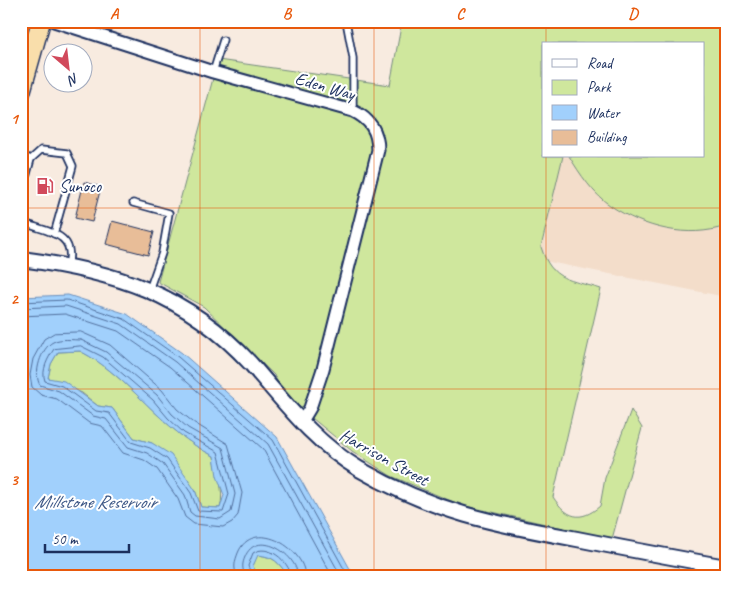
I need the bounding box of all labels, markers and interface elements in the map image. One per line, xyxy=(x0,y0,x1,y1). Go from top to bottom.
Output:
text: A xyxy=(110,4,120,24)
text: B xyxy=(283,4,293,24)
text: C xyxy=(456,4,466,24)
text: D xyxy=(628,4,639,24)
north arrow xyxy=(42,42,92,92)
legend xyxy=(542,42,704,158)
text: Road xyxy=(587,54,614,73)
street label: Eden Way xyxy=(293,67,359,106)
text: N xyxy=(64,69,82,90)
text: Park xyxy=(587,78,612,97)
text: Water xyxy=(587,104,621,123)
text: 1 xyxy=(10,109,19,129)
text: Building xyxy=(587,128,627,147)
place label: Sunoco xyxy=(59,175,103,197)
fuel station icon: Sunoco xyxy=(35,176,55,196)
text: 2 xyxy=(10,289,19,309)
street label: Harrison Street xyxy=(336,424,434,491)
text: 3 xyxy=(10,470,19,490)
water label: Millstone Reservoir xyxy=(34,490,159,514)
scale bar xyxy=(45,522,129,554)
text: 50 m xyxy=(52,530,79,549)

